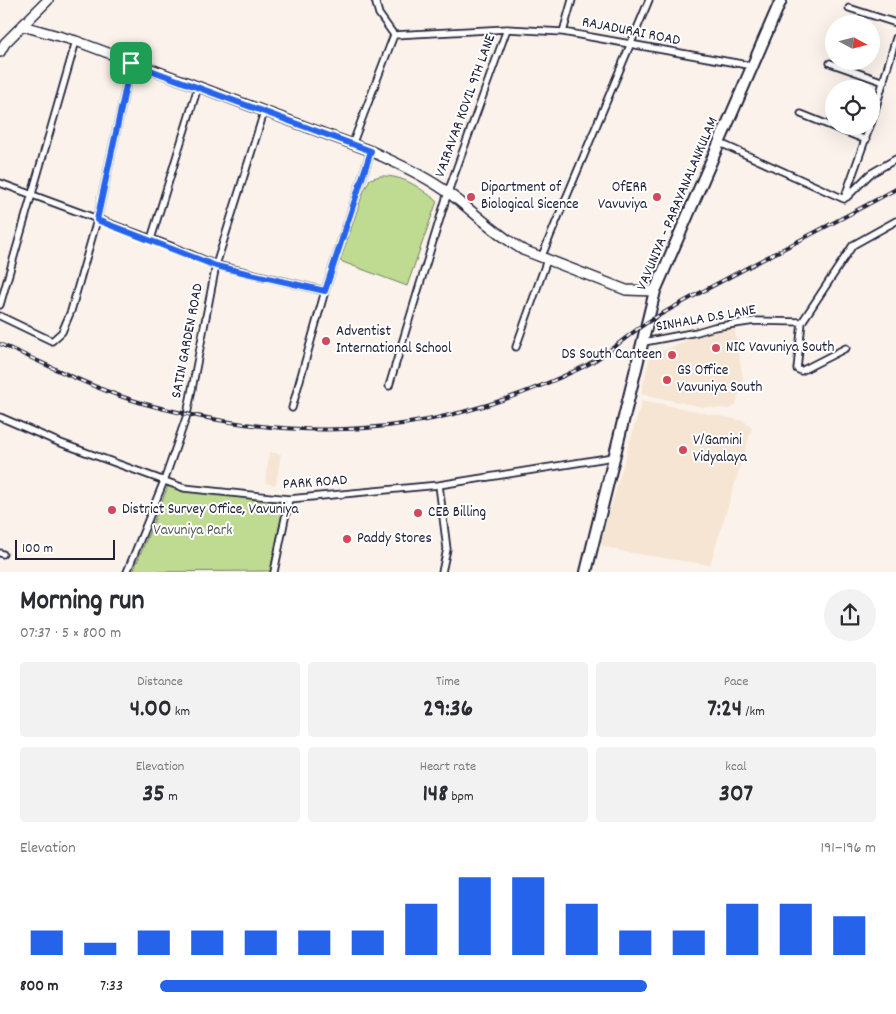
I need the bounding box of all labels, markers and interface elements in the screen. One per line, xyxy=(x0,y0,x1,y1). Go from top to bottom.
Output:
street label: RAJADURAI ROAD xyxy=(580,12,682,52)
north arrow xyxy=(825,15,880,70)
map controls xyxy=(825,15,880,135)
street label: VAIRAVAR KOVIL 9TH LANE xyxy=(430,31,502,181)
pin xyxy=(110,42,152,84)
icon: arrive xyxy=(117,49,145,77)
button: locate xyxy=(825,80,880,135)
street label: VAVUNIYA - PARAYANALANKULAM xyxy=(631,114,725,294)
place label: Dipartment of Biological Sicence xyxy=(481,177,579,216)
place label: OfERR Vavuviya xyxy=(598,177,648,216)
marker: Dipartment of Biological Sicence xyxy=(465,191,477,203)
marker: OfERR Vavuviya xyxy=(651,191,663,203)
street label: SATIN GARDEN ROAD xyxy=(166,281,210,400)
street label: SINHALA D.S LANE xyxy=(654,299,758,339)
place label: Adventist International School xyxy=(336,321,452,360)
marker: Adventist International School xyxy=(320,335,332,347)
place label: NIC Vavuniya South xyxy=(726,337,834,359)
marker: NIC Vavuniya South xyxy=(710,342,722,354)
place label: DS South Canteen xyxy=(562,344,662,366)
marker: DS South Canteen xyxy=(666,349,678,361)
place label: GS Office Vavuniya South xyxy=(677,360,762,399)
marker: GS Office Vavuniya South xyxy=(661,374,673,386)
place label: V/Gamini Vidyalaya xyxy=(693,430,748,469)
marker: V/Gamini Vidyalaya xyxy=(677,444,689,456)
street label: PARK ROAD xyxy=(282,470,348,496)
place label: District Survey Office, Vavuniya xyxy=(122,499,299,521)
place label: CEB Billing xyxy=(428,502,486,524)
marker: District Survey Office, Vavuniya xyxy=(106,504,118,516)
marker: CEB Billing xyxy=(412,507,424,519)
park label: Vavuniya Park xyxy=(154,520,232,542)
place label: Paddy Stores xyxy=(357,528,432,550)
marker: Paddy Stores xyxy=(341,533,353,545)
scale bar xyxy=(15,536,115,560)
text: 100 m xyxy=(22,539,53,559)
text: Morning run xyxy=(20,583,144,623)
button: share xyxy=(824,589,876,641)
text: 07:37 · 5 × 800 m xyxy=(20,622,121,645)
text: Distance xyxy=(137,672,183,692)
text: Time xyxy=(436,672,460,692)
text: Pace xyxy=(724,672,748,692)
text: 4.00 xyxy=(130,692,172,728)
text: 29:36 xyxy=(423,692,473,728)
text: 7:24 xyxy=(707,692,742,728)
text: km xyxy=(172,702,190,722)
text: /km xyxy=(742,702,765,722)
text: Elevation xyxy=(136,757,184,777)
text: Heart rate xyxy=(420,757,476,777)
text: kcal xyxy=(725,757,747,777)
text: 35 xyxy=(142,777,165,813)
text: 148 xyxy=(422,777,448,813)
text: 307 xyxy=(719,777,753,813)
text: m xyxy=(165,787,178,807)
text: bpm xyxy=(448,787,474,807)
text: Elevation xyxy=(20,837,76,860)
text: 191–196 m xyxy=(820,837,876,860)
text: 800 m xyxy=(20,975,59,998)
text: 7:33 xyxy=(100,975,123,998)

